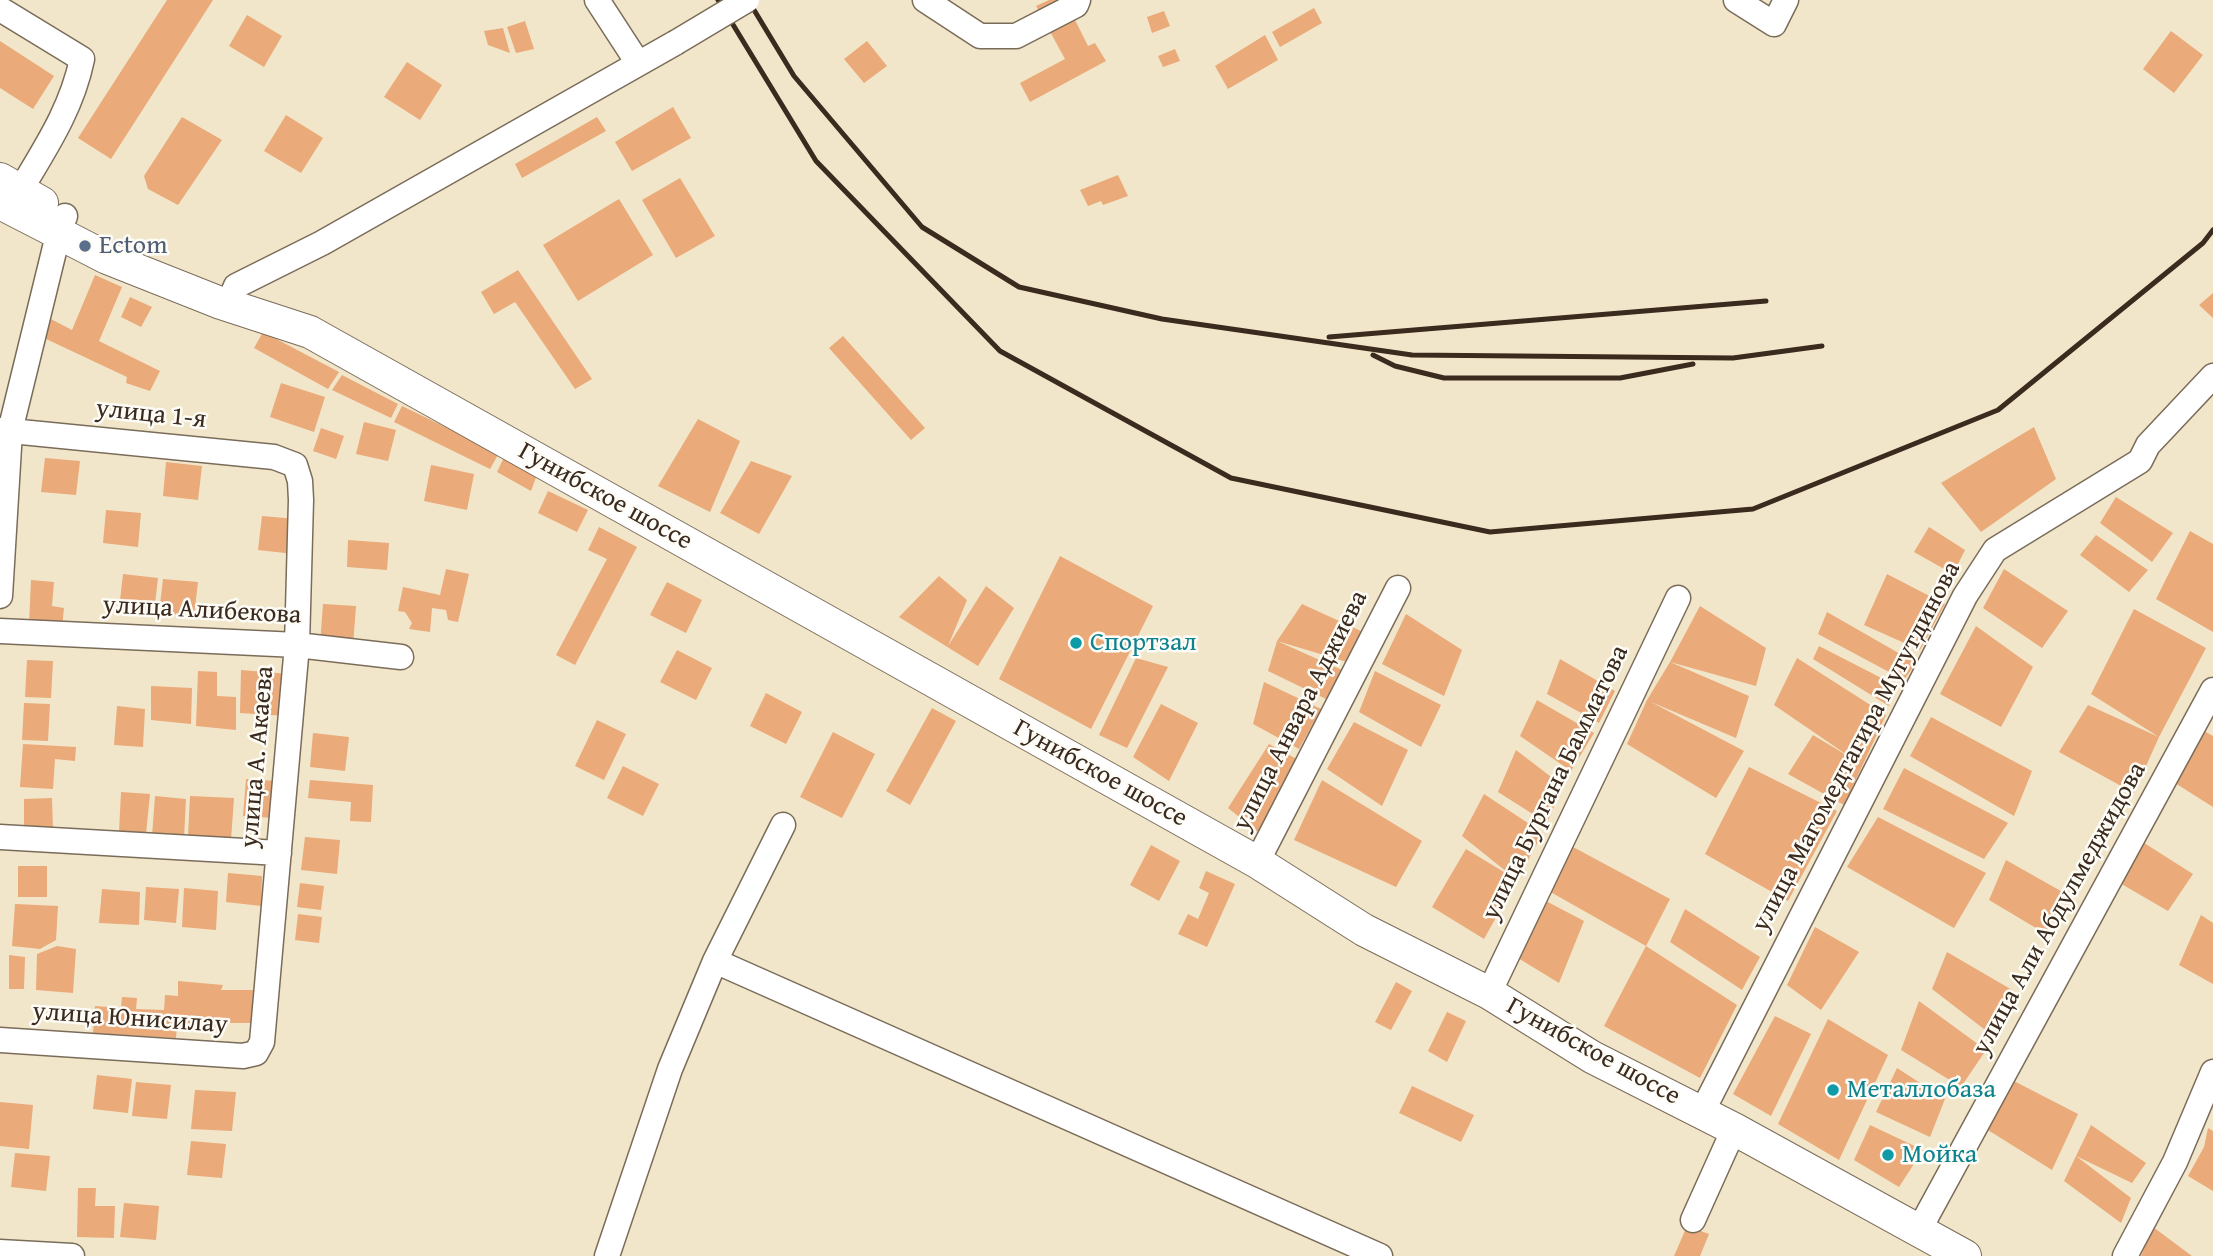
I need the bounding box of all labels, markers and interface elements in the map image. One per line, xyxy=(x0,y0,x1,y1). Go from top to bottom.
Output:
place label: Ectom xyxy=(99,230,167,262)
marker: Ectom xyxy=(77,238,93,254)
street label: улица 1-я xyxy=(94,394,208,436)
street label: Гунибское шоссе xyxy=(512,436,698,558)
street label: улица Магомедтагира Мугутдинова xyxy=(1746,557,1968,937)
street label: улица Анвара Аджиева xyxy=(1227,586,1375,836)
street label: улица Алибекова xyxy=(102,590,302,632)
place label: Спортзал xyxy=(1090,627,1197,659)
marker: Спортзал xyxy=(1068,635,1084,651)
street label: улица Бургана Бамматова xyxy=(1476,640,1636,926)
street label: улица А. Акаева xyxy=(234,665,282,849)
street label: Гунибское шоссе xyxy=(1007,713,1193,835)
street label: улица Али Абдулмеджидова xyxy=(1966,757,2154,1061)
street label: Гунибское шоссе xyxy=(1500,991,1686,1113)
street label: улица Юнисилау xyxy=(31,997,229,1041)
place label: Металлобаза xyxy=(1847,1074,1996,1106)
marker: Металлобаза xyxy=(1825,1082,1841,1098)
place label: Мойка xyxy=(1902,1139,1977,1171)
marker: Мойка xyxy=(1880,1147,1896,1163)

